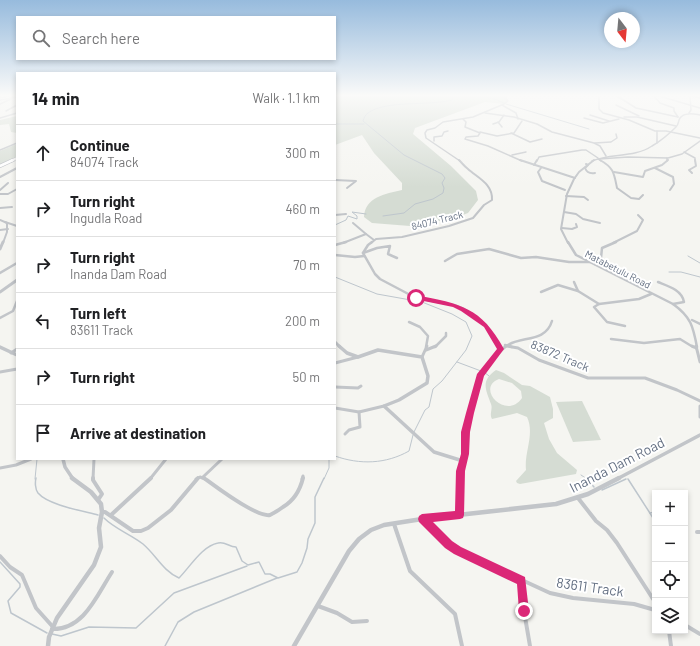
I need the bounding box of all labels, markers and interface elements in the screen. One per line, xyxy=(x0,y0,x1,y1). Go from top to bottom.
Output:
north arrow xyxy=(604,12,640,48)
search box xyxy=(16,16,336,60)
icon: search xyxy=(30,27,52,49)
text: Search here xyxy=(62,29,140,47)
text: 14 min xyxy=(32,88,80,108)
text: Walk · 1.1 km xyxy=(253,90,320,106)
text: Continue xyxy=(70,136,130,154)
icon: ahead xyxy=(32,142,54,164)
text: 300 m xyxy=(285,145,320,161)
text: 84074 Track xyxy=(70,154,139,170)
text: Turn right xyxy=(70,192,135,210)
icon: right xyxy=(32,198,54,220)
text: 460 m xyxy=(285,201,320,217)
street label: 84074 Track xyxy=(410,208,464,232)
text: Ingudla Road xyxy=(70,210,142,226)
street label: Matabetulu Road xyxy=(583,247,653,291)
text: Turn right xyxy=(70,248,135,266)
icon: right xyxy=(32,254,54,276)
text: 70 m xyxy=(293,257,320,273)
text: Inanda Dam Road xyxy=(70,266,167,282)
route start xyxy=(407,289,425,307)
text: Turn left xyxy=(70,304,126,322)
icon: left xyxy=(32,310,54,332)
text: 200 m xyxy=(285,313,320,329)
text: 83611 Track xyxy=(70,322,133,338)
street label: 83872 Track xyxy=(529,336,592,374)
icon: right xyxy=(32,366,54,388)
text: Turn right xyxy=(70,368,135,386)
text: 50 m xyxy=(293,369,320,385)
icon: arrive xyxy=(32,422,54,444)
text: Arrive at destination xyxy=(70,424,206,442)
street label: Inanda Dam Road xyxy=(566,433,667,496)
map controls xyxy=(652,490,688,634)
button: + xyxy=(652,490,688,526)
button: − xyxy=(652,526,688,562)
button: locate xyxy=(652,562,688,598)
street label: 83611 Track xyxy=(555,573,625,600)
button: layers xyxy=(652,598,688,634)
route end xyxy=(515,602,533,620)

